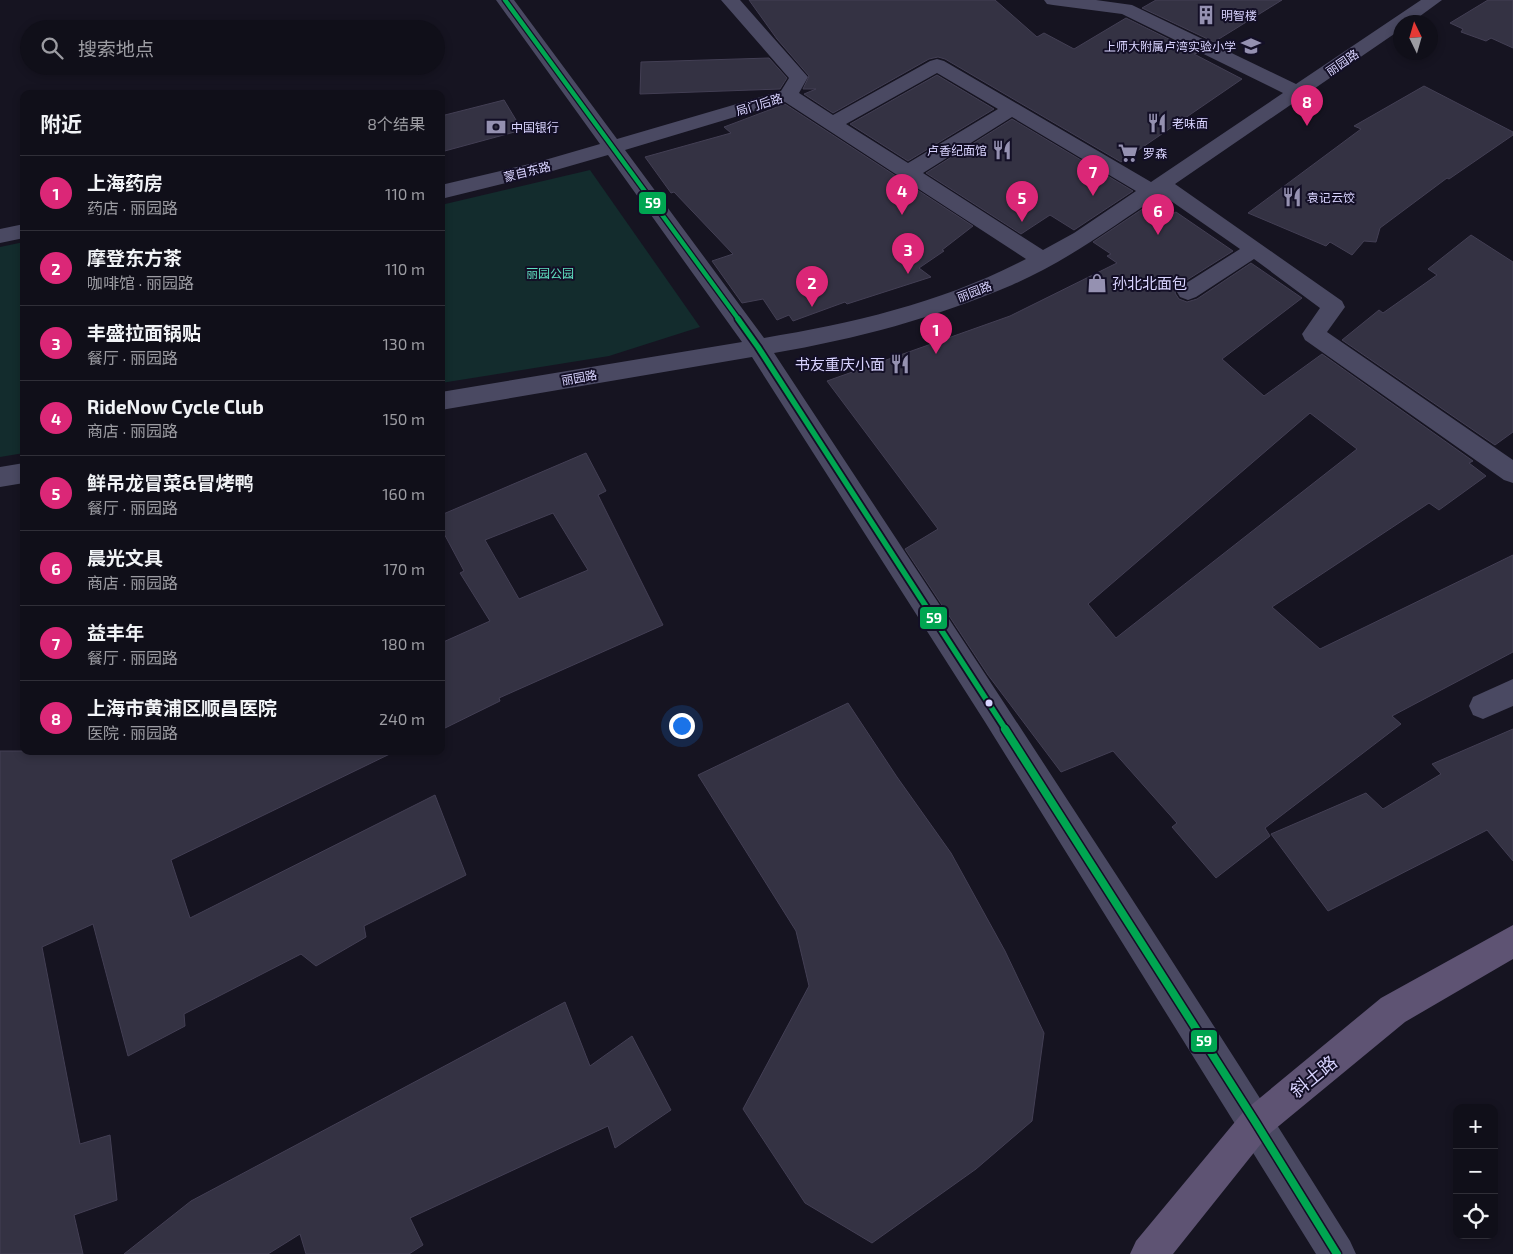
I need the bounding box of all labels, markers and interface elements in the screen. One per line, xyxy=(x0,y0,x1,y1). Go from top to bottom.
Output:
building icon: 明智楼 xyxy=(1195,4,1217,26)
place label: 明智楼 xyxy=(1221,8,1257,22)
north arrow xyxy=(1393,15,1438,60)
search box xyxy=(20,20,445,75)
icon: search xyxy=(38,34,66,62)
school or university icon: 上师大附属卢湾实验小学 xyxy=(1240,35,1262,57)
text: 搜索地点 xyxy=(78,37,154,60)
place label: 上师大附属卢湾实验小学 xyxy=(1104,39,1236,53)
street label: 丽园路 xyxy=(1323,46,1361,78)
pin: 8 xyxy=(1291,85,1323,126)
street label: 局门后路 xyxy=(734,90,784,118)
text: 附近 xyxy=(40,111,82,136)
restaurant icon: 老味面 xyxy=(1146,112,1168,134)
text: 8个结果 xyxy=(367,114,425,133)
bank icon: 中国银行 xyxy=(485,116,507,138)
place label: 老味面 xyxy=(1172,116,1208,130)
place label: 中国银行 xyxy=(511,120,559,134)
restaurant icon: 卢香纪面馆 xyxy=(991,139,1013,161)
supermarket icon: 罗森 xyxy=(1117,142,1139,164)
place label: 卢香纪面馆 xyxy=(927,143,987,157)
place label: 罗森 xyxy=(1143,146,1167,160)
pin: 7 xyxy=(1077,155,1109,196)
street label: 蒙自东路 xyxy=(502,158,552,184)
text: 上海药房 xyxy=(87,171,163,194)
pin: 4 xyxy=(886,174,918,215)
pin: 5 xyxy=(1006,181,1038,222)
text: 1 xyxy=(53,184,59,203)
text: 110 m xyxy=(385,184,425,203)
restaurant icon: 袁记云饺 xyxy=(1281,186,1303,208)
place label: 袁记云饺 xyxy=(1307,190,1355,204)
line badge: 59 xyxy=(638,191,667,215)
text: 59 xyxy=(645,194,661,211)
pin: 6 xyxy=(1142,194,1174,235)
text: 药店 · 丽园路 xyxy=(87,198,178,217)
pin: 3 xyxy=(892,233,924,274)
text: 摩登东方茶 xyxy=(87,246,182,269)
text: 2 xyxy=(51,259,61,278)
text: 110 m xyxy=(385,259,425,278)
park label: 丽园公园 xyxy=(526,266,574,280)
pin: 2 xyxy=(796,266,828,307)
shop icon: 孙北北面包 xyxy=(1086,272,1108,294)
text: 咖啡馆 · 丽园路 xyxy=(87,273,194,292)
place label: 孙北北面包 xyxy=(1112,274,1187,292)
street label: 丽园路 xyxy=(955,278,993,304)
pin: 1 xyxy=(920,313,952,354)
text: 丰盛拉面锅贴 xyxy=(87,321,201,344)
text: 3 xyxy=(51,334,61,353)
text: 130 m xyxy=(383,334,425,353)
text: 餐厅 · 丽园路 xyxy=(87,348,178,367)
restaurant icon: 书友重庆小面 xyxy=(889,353,911,375)
place label: 书友重庆小面 xyxy=(795,355,885,373)
street label: 丽园路 xyxy=(560,367,598,387)
text: RideNow Cycle Club xyxy=(87,395,264,418)
text: 4 xyxy=(51,409,61,428)
text: 150 m xyxy=(383,409,425,428)
text: 商店 · 丽园路 xyxy=(87,421,178,440)
text: 鲜吊龙冒菜&冒烤鸭 xyxy=(87,471,254,494)
text: 5 xyxy=(52,484,60,503)
text: 160 m xyxy=(382,484,425,503)
text: 餐厅 · 丽园路 xyxy=(87,498,178,517)
text: 晨光文具 xyxy=(87,546,163,569)
text: 6 xyxy=(51,559,61,578)
text: 170 m xyxy=(383,559,425,578)
text: 商店 · 丽园路 xyxy=(87,573,178,592)
line badge: 59 xyxy=(919,606,948,630)
text: 59 xyxy=(926,609,942,626)
text: 益丰年 xyxy=(87,621,144,644)
text: 7 xyxy=(52,634,60,653)
text: 180 m xyxy=(382,634,425,653)
text: 餐厅 · 丽园路 xyxy=(87,648,178,667)
text: 上海市黄浦区顺昌医院 xyxy=(87,696,277,719)
unlabelled marker xyxy=(984,698,994,708)
text: 8 xyxy=(51,709,61,728)
text: 240 m xyxy=(379,709,425,728)
your location xyxy=(669,713,695,739)
text: 医院 · 丽园路 xyxy=(87,723,178,742)
line badge: 59 xyxy=(1190,1029,1218,1053)
text: 59 xyxy=(1196,1032,1212,1049)
street label: 斜土路 xyxy=(1285,1050,1341,1102)
map controls xyxy=(1453,1104,1498,1239)
button: + xyxy=(1453,1104,1498,1149)
button: − xyxy=(1453,1149,1498,1194)
button: locate xyxy=(1453,1194,1498,1239)

